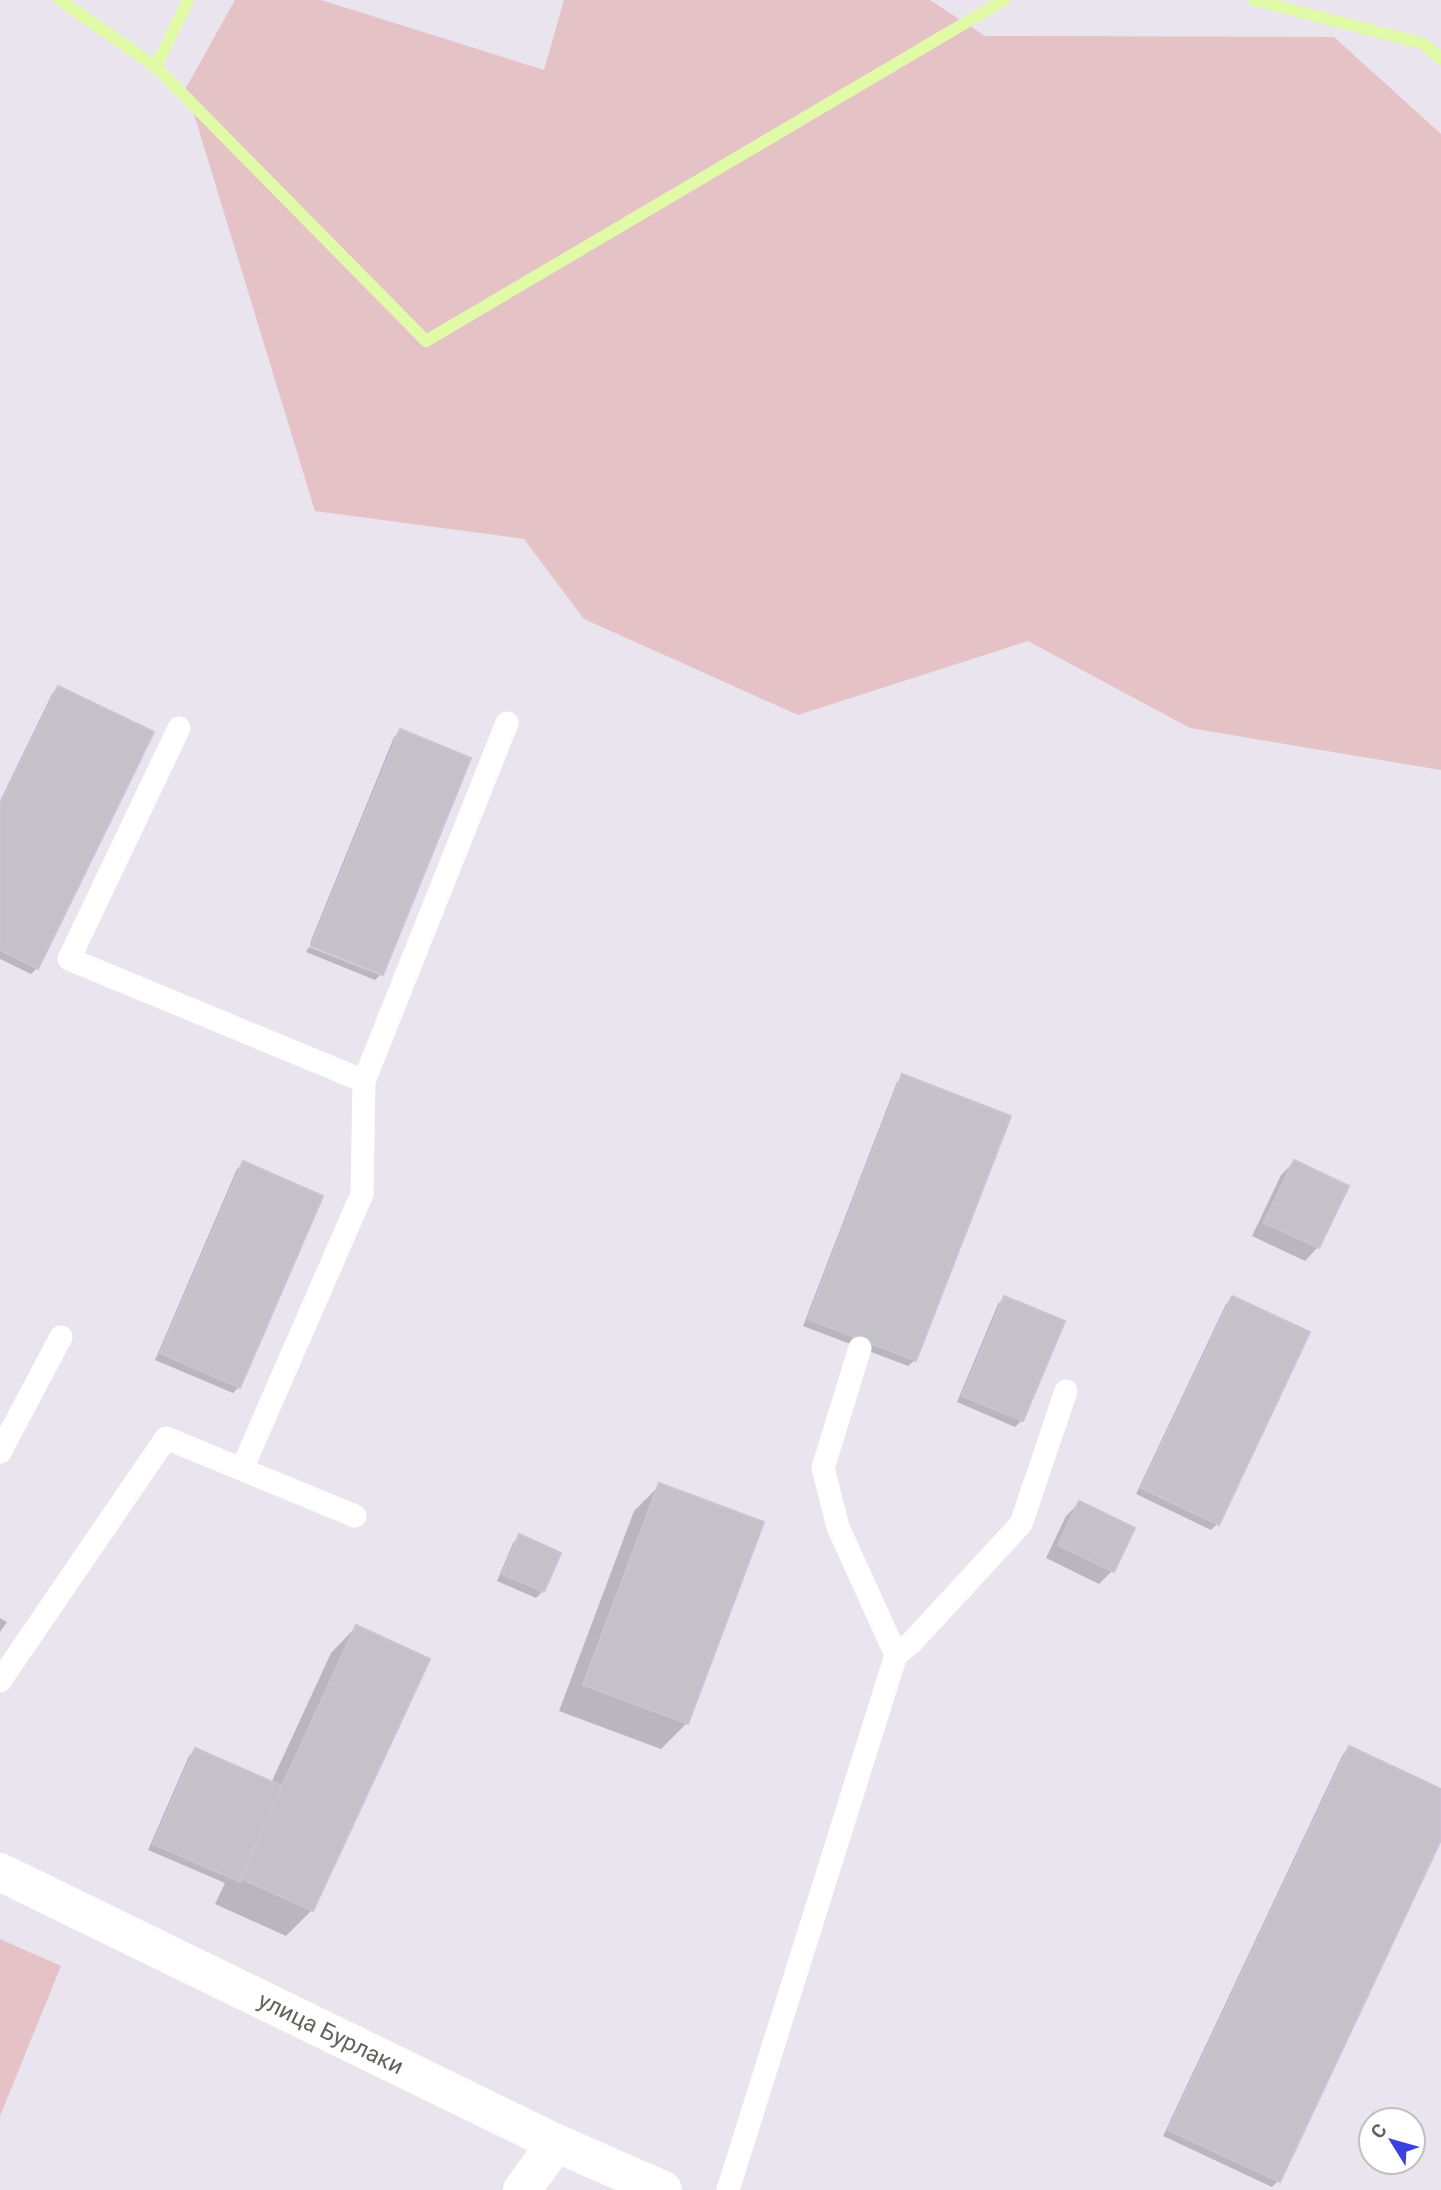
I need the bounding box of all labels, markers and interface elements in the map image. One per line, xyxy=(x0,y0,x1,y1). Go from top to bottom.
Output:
street label: улица Бурлаки xyxy=(254,1987,408,2080)
north arrow xyxy=(1357,2106,1427,2176)
text: С xyxy=(1366,2119,1392,2143)

